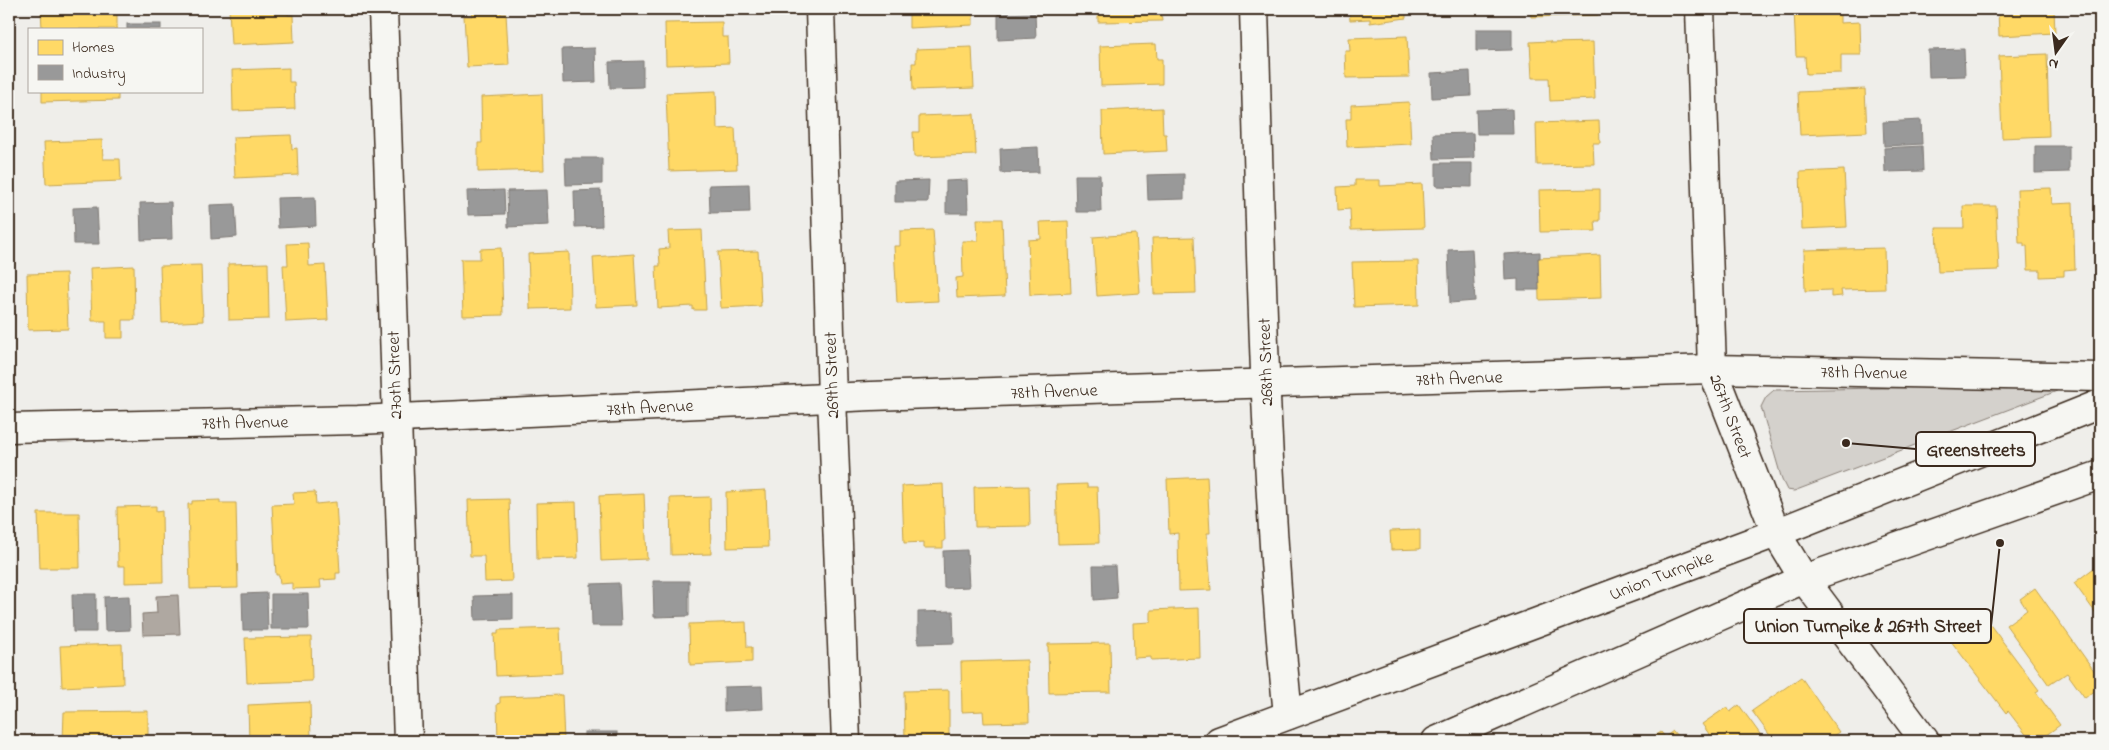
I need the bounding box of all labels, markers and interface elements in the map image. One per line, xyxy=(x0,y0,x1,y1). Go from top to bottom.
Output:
legend xyxy=(28,28,202,92)
north arrow xyxy=(2032,28,2082,78)
text: Homes xyxy=(72,37,115,59)
text: N xyxy=(2046,52,2060,74)
text: Industry xyxy=(72,63,126,86)
street label: 268th Street xyxy=(1252,317,1282,406)
street label: 270th Street xyxy=(381,330,411,420)
street label: 269th Street xyxy=(818,331,848,419)
street label: 78th Avenue xyxy=(1820,360,1909,388)
street label: 78th Avenue xyxy=(1415,365,1504,395)
street label: 267th Street xyxy=(1701,371,1757,463)
street label: 78th Avenue xyxy=(1010,378,1099,408)
street label: 78th Avenue xyxy=(606,394,695,424)
street label: 78th Avenue xyxy=(201,410,290,438)
callout: Greenstreets xyxy=(1916,432,2035,466)
text: Greenstreets xyxy=(1926,438,2026,465)
street label: Union Turnpike xyxy=(1606,545,1718,609)
callout: Union Turnpike & 267th Street xyxy=(1744,609,1991,643)
text: Union Turnpike & 267th Street xyxy=(1754,614,1982,641)

